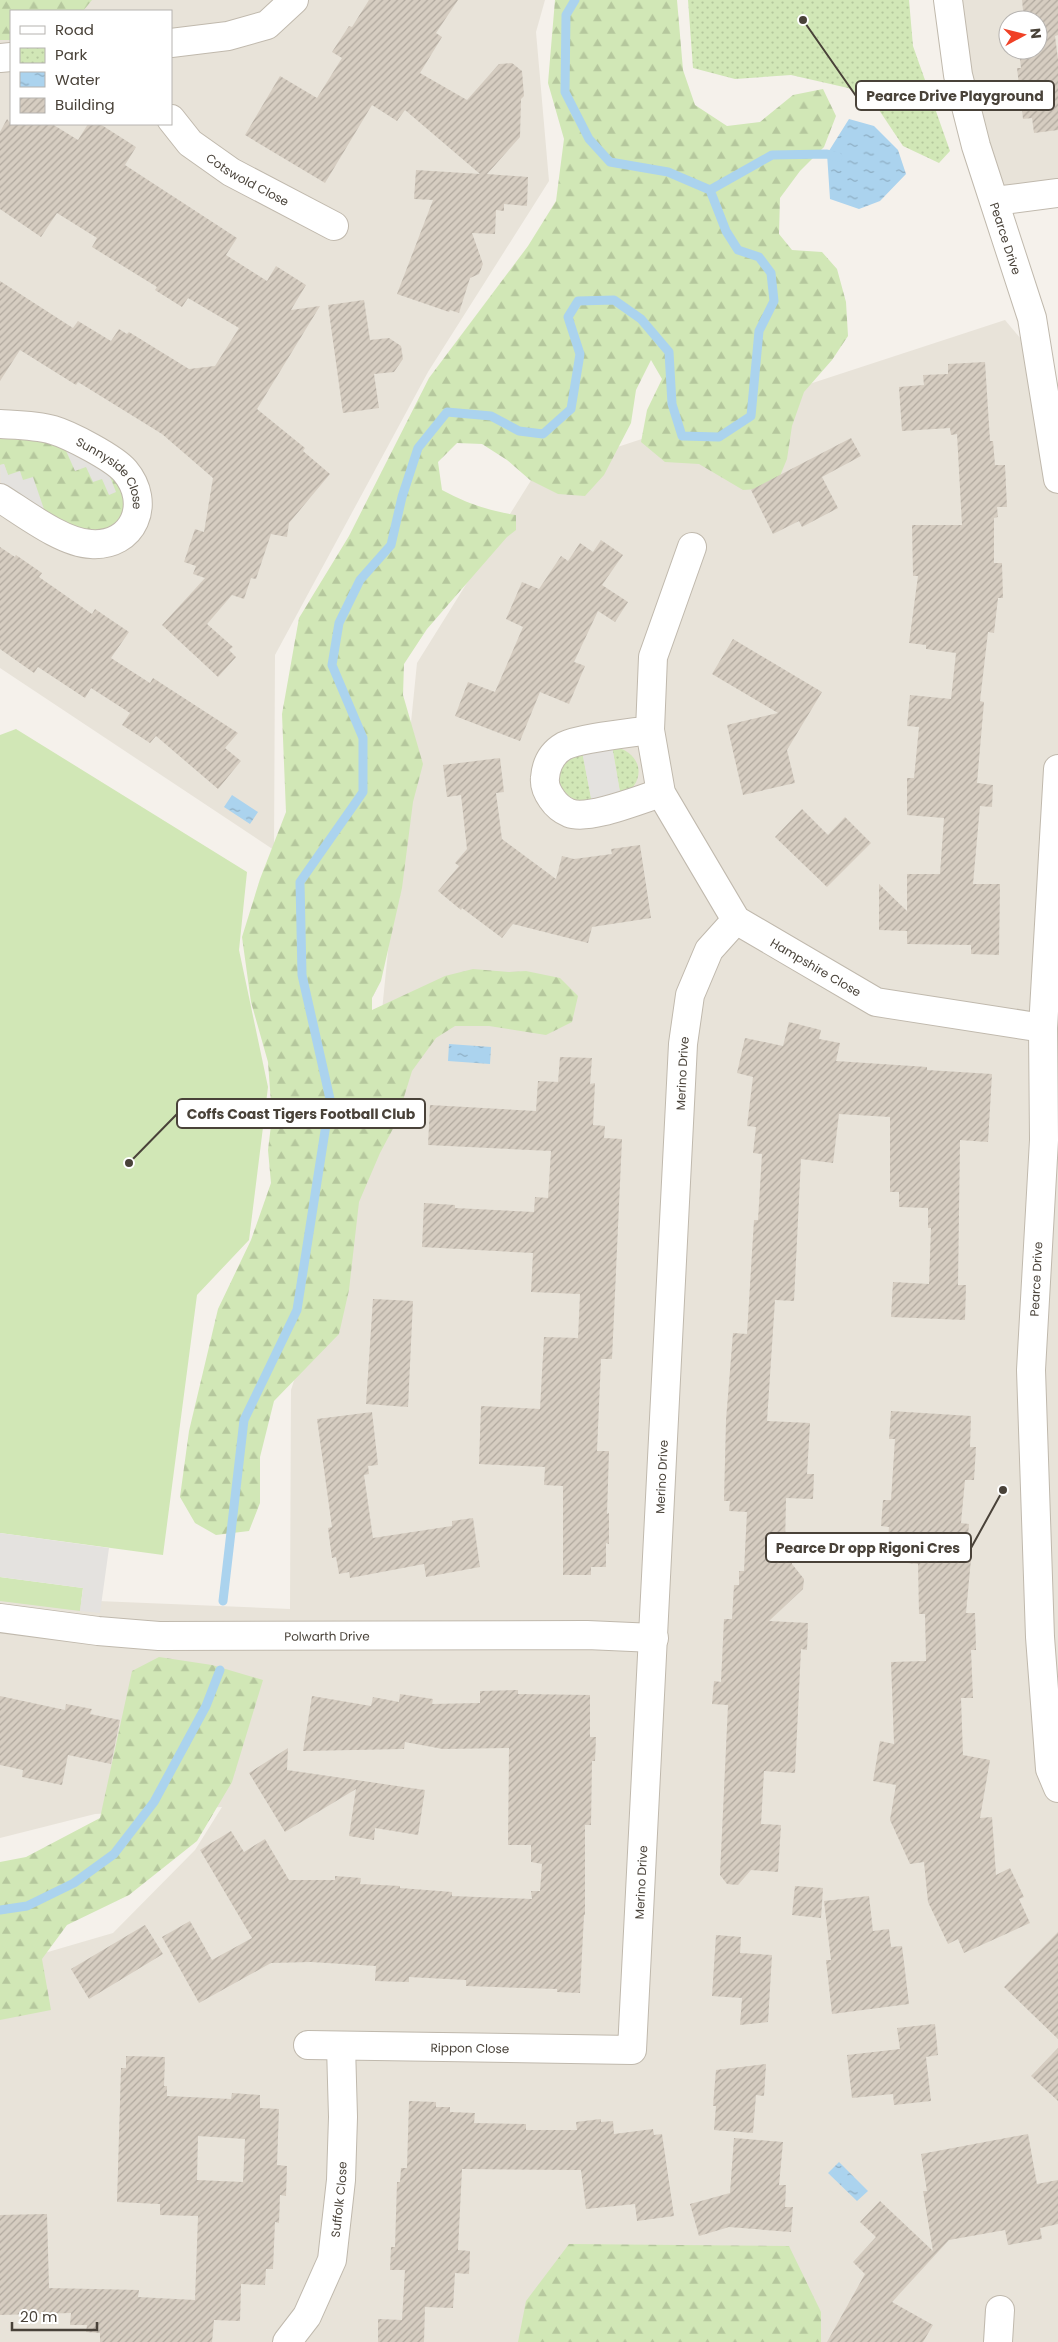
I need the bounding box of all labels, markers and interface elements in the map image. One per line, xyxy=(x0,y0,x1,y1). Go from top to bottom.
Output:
legend xyxy=(10,10,172,125)
north arrow xyxy=(998,10,1048,60)
text: Road xyxy=(55,19,94,40)
text: N xyxy=(1025,27,1046,40)
text: Park xyxy=(55,44,87,65)
text: Water xyxy=(55,69,101,90)
callout: Pearce Drive Playground xyxy=(856,81,1054,110)
text: Pearce Drive Playground xyxy=(866,86,1044,106)
text: Building xyxy=(55,94,115,115)
street label: Cotswold Close xyxy=(203,149,292,210)
street label: Pearce Drive xyxy=(986,200,1026,277)
street label: Sunnyside Close xyxy=(73,433,146,510)
street label: Hampshire Close xyxy=(767,934,865,1000)
street label: Merino Drive xyxy=(671,1035,692,1111)
callout: Coffs Coast Tigers Football Club xyxy=(177,1099,425,1128)
text: Coffs Coast Tigers Football Club xyxy=(187,1104,416,1124)
street label: Pearce Drive xyxy=(1026,1241,1046,1317)
street label: Merino Drive xyxy=(651,1439,671,1514)
callout: Pearce Dr opp Rigoni Cres xyxy=(766,1533,971,1562)
text: Pearce Dr opp Rigoni Cres xyxy=(776,1538,960,1558)
street label: Polwarth Drive xyxy=(284,1627,370,1644)
street label: Merino Drive xyxy=(630,1845,651,1920)
street label: Rippon Close xyxy=(430,2038,509,2057)
street label: Suffolk Close xyxy=(326,2161,350,2238)
scale bar xyxy=(12,2300,98,2332)
text: 20 m xyxy=(20,2306,58,2327)

